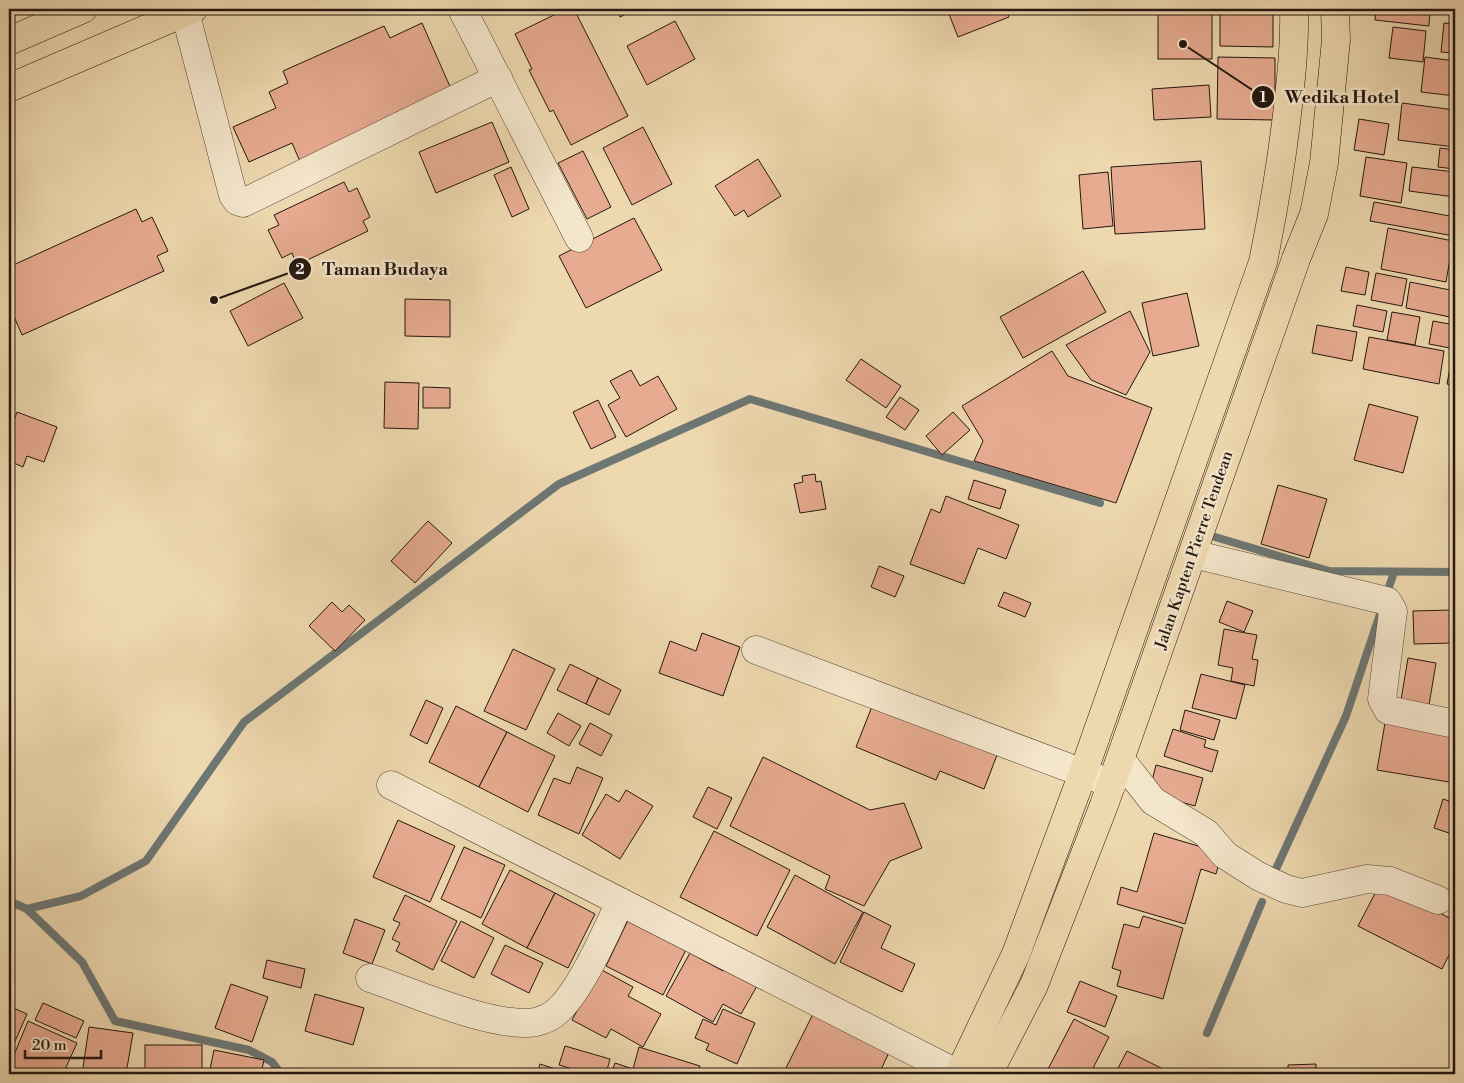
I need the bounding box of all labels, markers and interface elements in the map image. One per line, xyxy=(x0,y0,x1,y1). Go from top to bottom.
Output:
callout: Wedika Hotel xyxy=(1250,80,1410,113)
text: Wedika Hotel xyxy=(1284,86,1399,109)
text: 1 xyxy=(1259,88,1267,107)
callout: Taman Budaya xyxy=(287,252,458,285)
text: Taman Budaya xyxy=(322,258,448,281)
text: 2 xyxy=(295,260,305,279)
street label: Jalan Kapten Pierre Tendean xyxy=(1150,448,1238,653)
scale bar xyxy=(25,1028,101,1060)
text: 20 m xyxy=(32,1036,67,1055)

